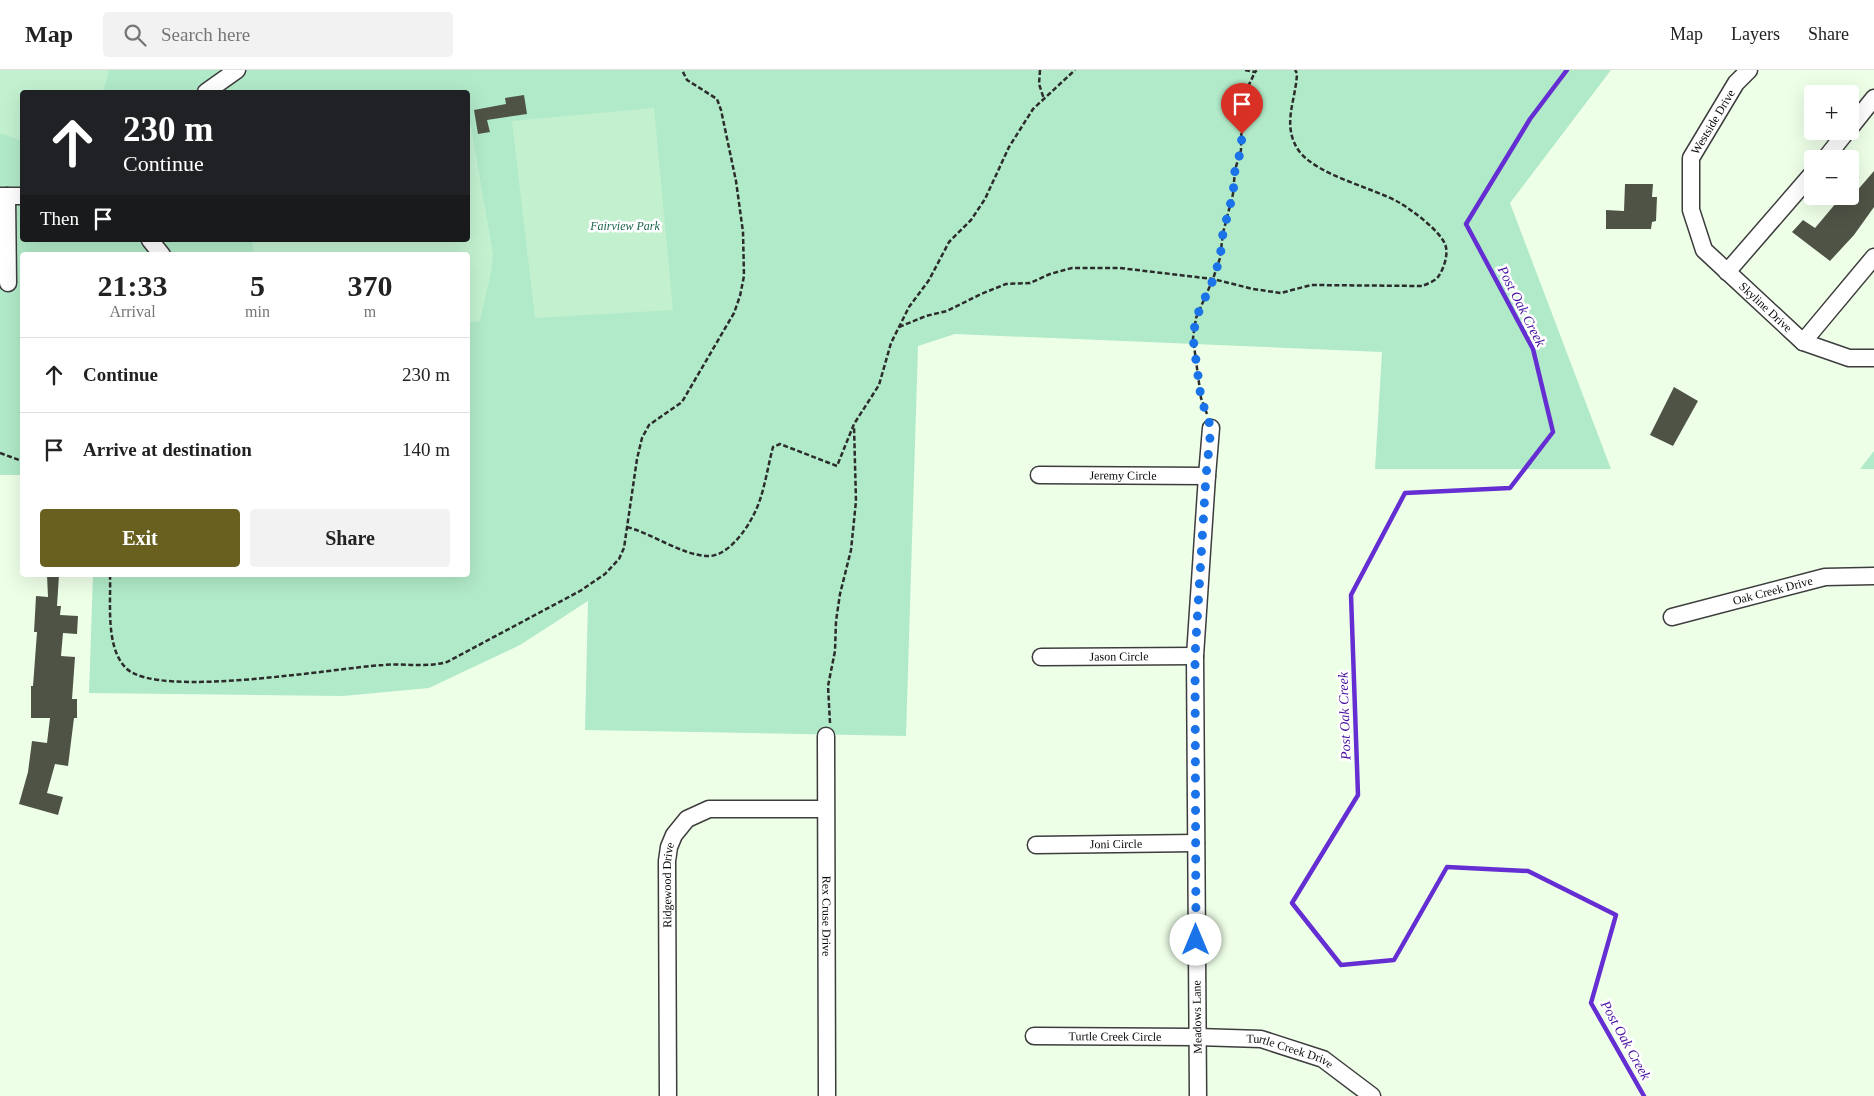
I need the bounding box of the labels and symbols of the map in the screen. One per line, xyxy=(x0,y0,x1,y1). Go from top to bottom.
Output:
pin xyxy=(1221,83,1263,134)
street label: Westside Drive xyxy=(1688,87,1738,157)
park label: Fairview Park xyxy=(589,219,660,233)
water label: Post Oak Creek xyxy=(1494,263,1549,350)
street label: Skyline Drive xyxy=(1736,279,1795,335)
street label: Jeremy Circle xyxy=(1089,468,1157,483)
street label: Oak Creek Drive xyxy=(1731,574,1814,608)
street label: Jason Circle xyxy=(1089,649,1149,664)
water label: Post Oak Creek xyxy=(1335,671,1354,761)
street label: Joni Circle xyxy=(1090,837,1142,851)
street label: Ridgewood Drive xyxy=(660,840,677,928)
street label: Rex Cruse Drive xyxy=(819,876,834,956)
position arrow xyxy=(1169,913,1221,965)
street label: Meadows Lane xyxy=(1189,980,1205,1054)
water label: Post Oak Creek xyxy=(1597,997,1654,1083)
street label: Turtle Creek Circle xyxy=(1068,1029,1162,1044)
street label: Turtle Creek Drive xyxy=(1246,1032,1336,1071)

